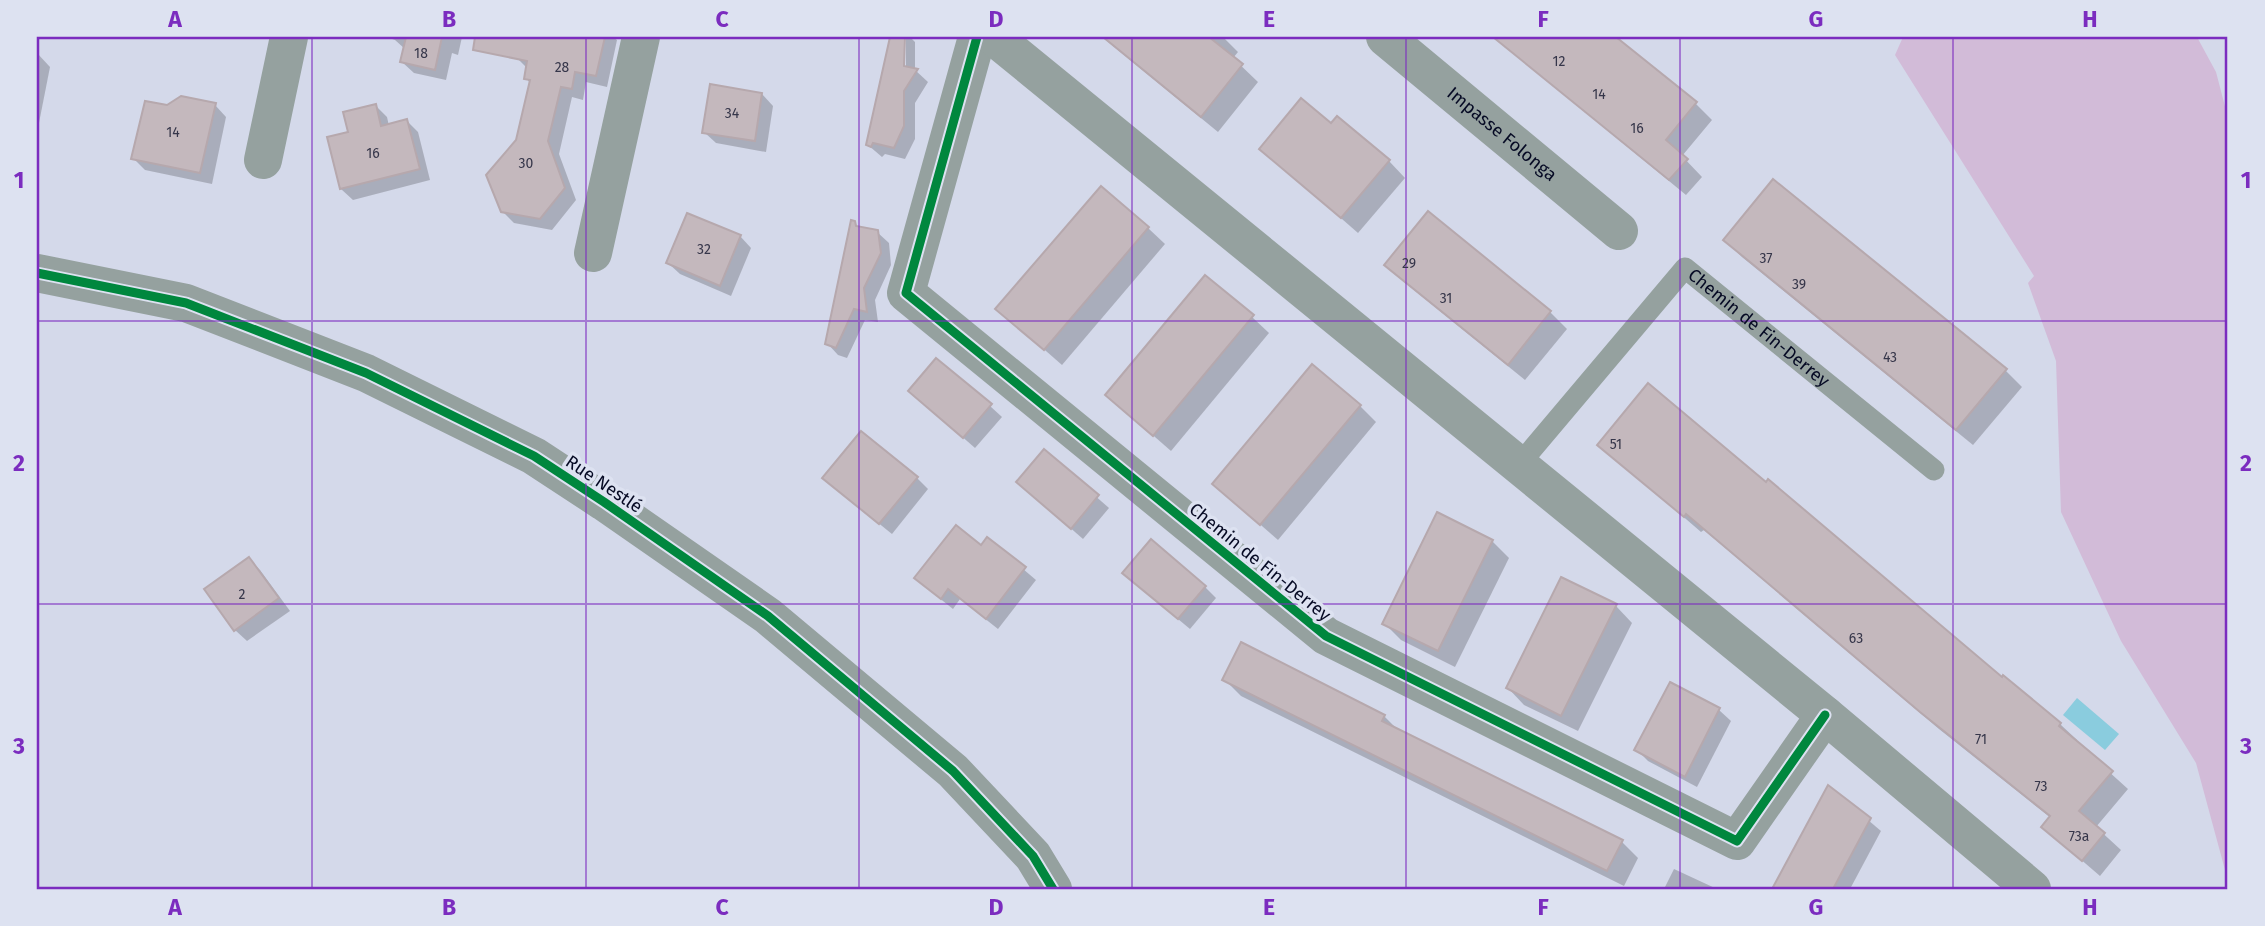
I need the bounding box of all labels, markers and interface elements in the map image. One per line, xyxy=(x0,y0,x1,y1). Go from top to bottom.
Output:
text: A xyxy=(167,5,182,33)
text: B xyxy=(442,5,456,33)
text: C xyxy=(715,5,729,33)
text: D xyxy=(989,5,1004,33)
text: E xyxy=(1263,5,1275,33)
text: F xyxy=(1537,5,1549,33)
text: G xyxy=(1809,5,1823,33)
text: H xyxy=(2082,5,2098,33)
house number: 18 xyxy=(414,45,428,62)
house number: 12 xyxy=(1553,53,1566,70)
house number: 28 xyxy=(555,59,570,76)
street label: Impasse Folonga xyxy=(1443,82,1561,186)
house number: 14 xyxy=(1592,86,1606,103)
house number: 34 xyxy=(725,105,740,122)
house number: 16 xyxy=(1630,120,1644,137)
house number: 14 xyxy=(166,124,180,141)
house number: 16 xyxy=(366,145,380,162)
house number: 30 xyxy=(519,155,534,172)
text: 1 xyxy=(14,166,24,194)
text: 1 xyxy=(2241,166,2251,194)
house number: 32 xyxy=(697,241,711,258)
house number: 37 xyxy=(1759,250,1773,267)
house number: 29 xyxy=(1402,255,1416,272)
street label: Chemin de Fin-Derrey xyxy=(1683,264,1834,392)
house number: 39 xyxy=(1792,276,1806,293)
house number: 31 xyxy=(1440,290,1452,307)
house number: 43 xyxy=(1883,349,1897,366)
house number: 51 xyxy=(1610,436,1622,453)
text: 2 xyxy=(13,449,25,477)
text: 2 xyxy=(2240,449,2252,477)
street label: Rue Nestlé xyxy=(561,450,647,518)
street label: Chemin de Fin-Derrey xyxy=(1185,498,1335,626)
house number: 2 xyxy=(239,586,246,603)
house number: 63 xyxy=(1849,630,1863,647)
house number: 71 xyxy=(1975,731,1987,748)
text: 3 xyxy=(12,732,25,760)
text: 3 xyxy=(2239,732,2252,760)
house number: 73 xyxy=(2034,778,2048,795)
house number: 73a xyxy=(2069,828,2089,845)
text: A xyxy=(167,893,182,921)
text: B xyxy=(442,893,456,921)
text: C xyxy=(715,893,729,921)
text: D xyxy=(989,893,1004,921)
text: E xyxy=(1263,893,1275,921)
text: F xyxy=(1537,893,1549,921)
text: G xyxy=(1809,893,1823,921)
text: H xyxy=(2082,893,2098,921)

